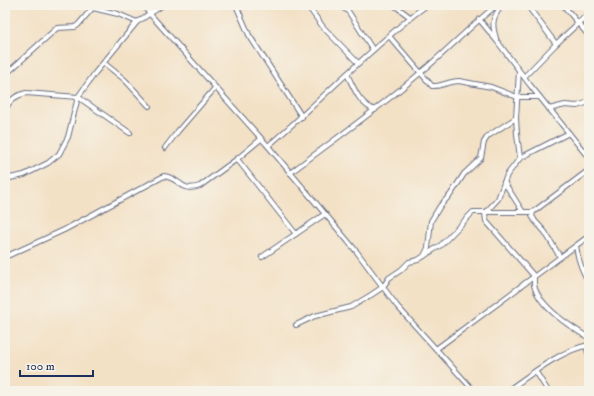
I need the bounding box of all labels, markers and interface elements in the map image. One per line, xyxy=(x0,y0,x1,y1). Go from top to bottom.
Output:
scale bar xyxy=(20,352,93,378)
text: 100 m xyxy=(26,359,55,374)

